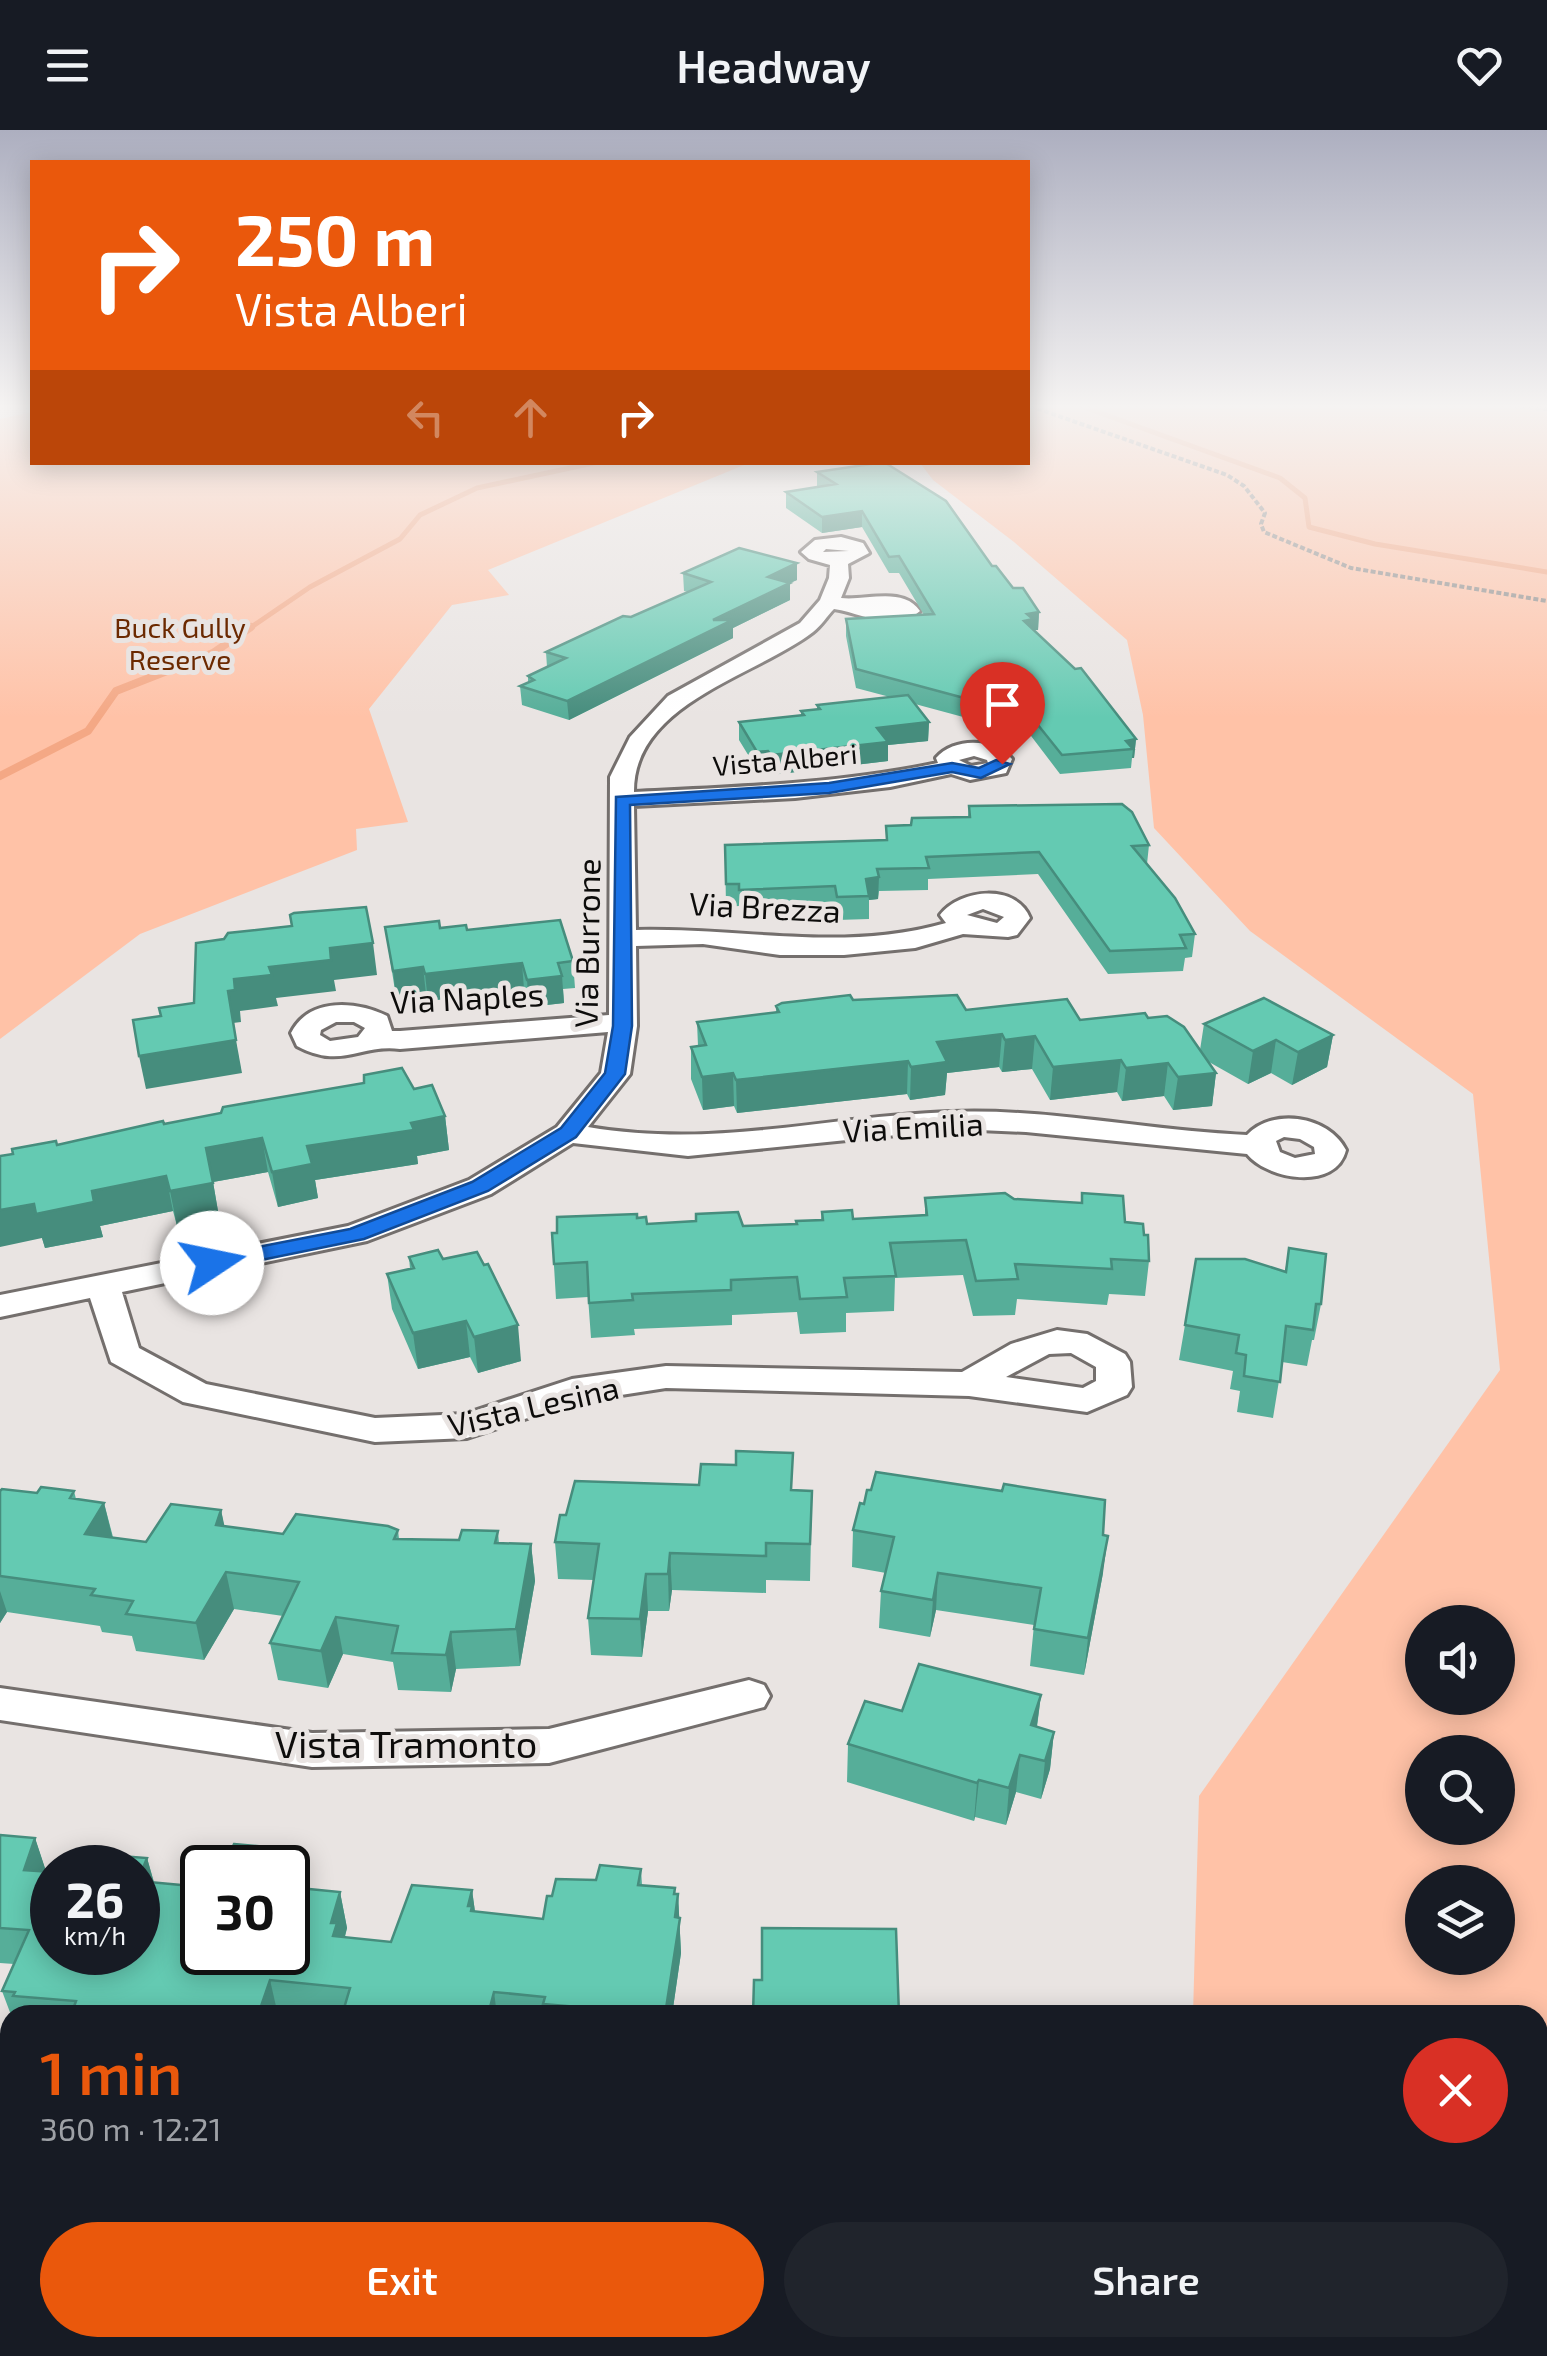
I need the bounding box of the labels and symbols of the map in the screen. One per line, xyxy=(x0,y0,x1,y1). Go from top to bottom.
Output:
park label: Buck Gully Reserve xyxy=(114,610,246,676)
pin xyxy=(960,662,1045,765)
street label: Vista Alberi xyxy=(711,736,859,782)
street label: Via Burrone xyxy=(566,858,606,1028)
street label: Via Brezza xyxy=(688,883,842,929)
street label: Via Naples xyxy=(389,974,545,1020)
street label: Via Emilia xyxy=(842,1103,984,1149)
position arrow xyxy=(160,1211,264,1315)
street label: Vista Lesina xyxy=(444,1367,622,1443)
street label: Vista Tramonto xyxy=(275,1720,537,1766)
speed limit sign: 30 xyxy=(180,1845,310,1975)

